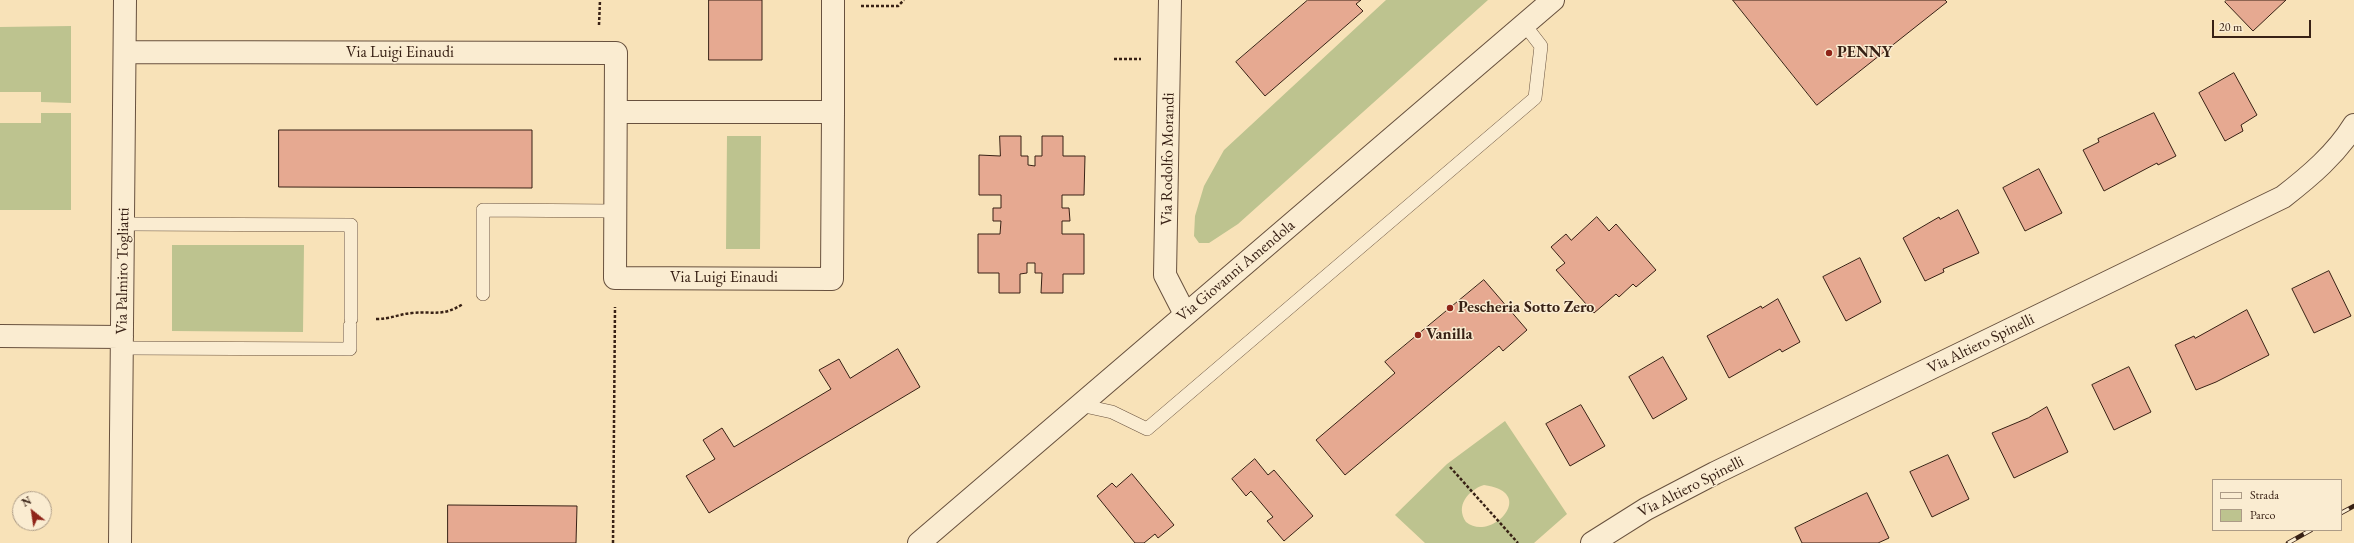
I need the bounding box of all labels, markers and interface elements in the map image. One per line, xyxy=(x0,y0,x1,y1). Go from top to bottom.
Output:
scale bar xyxy=(2214,12,2313,38)
text: 20 m xyxy=(2219,19,2242,35)
street label: Via Luigi Einaudi xyxy=(346,43,454,63)
place label: PENNY xyxy=(1837,43,1892,63)
marker: PENNY xyxy=(1824,48,1834,58)
street label: Via Rodolfo Morandi xyxy=(1157,92,1179,226)
street label: Via Palmiro Togliatti xyxy=(112,207,134,335)
street label: Via Giovanni Amendola xyxy=(1173,216,1299,326)
street label: Via Luigi Einaudi xyxy=(670,268,778,288)
place label: Pescheria Sotto Zero xyxy=(1458,298,1594,318)
marker: Pescheria Sotto Zero xyxy=(1445,303,1455,313)
street label: Via Altiero Spinelli xyxy=(1924,310,2038,378)
place label: Vanilla xyxy=(1426,325,1472,345)
marker: Vanilla xyxy=(1413,330,1423,340)
street label: Via Altiero Spinelli xyxy=(1635,452,1747,522)
legend xyxy=(2212,479,2342,531)
text: Strada xyxy=(2250,487,2279,503)
north arrow xyxy=(12,491,52,531)
text: N xyxy=(19,493,34,510)
text: Parco xyxy=(2250,507,2275,523)

